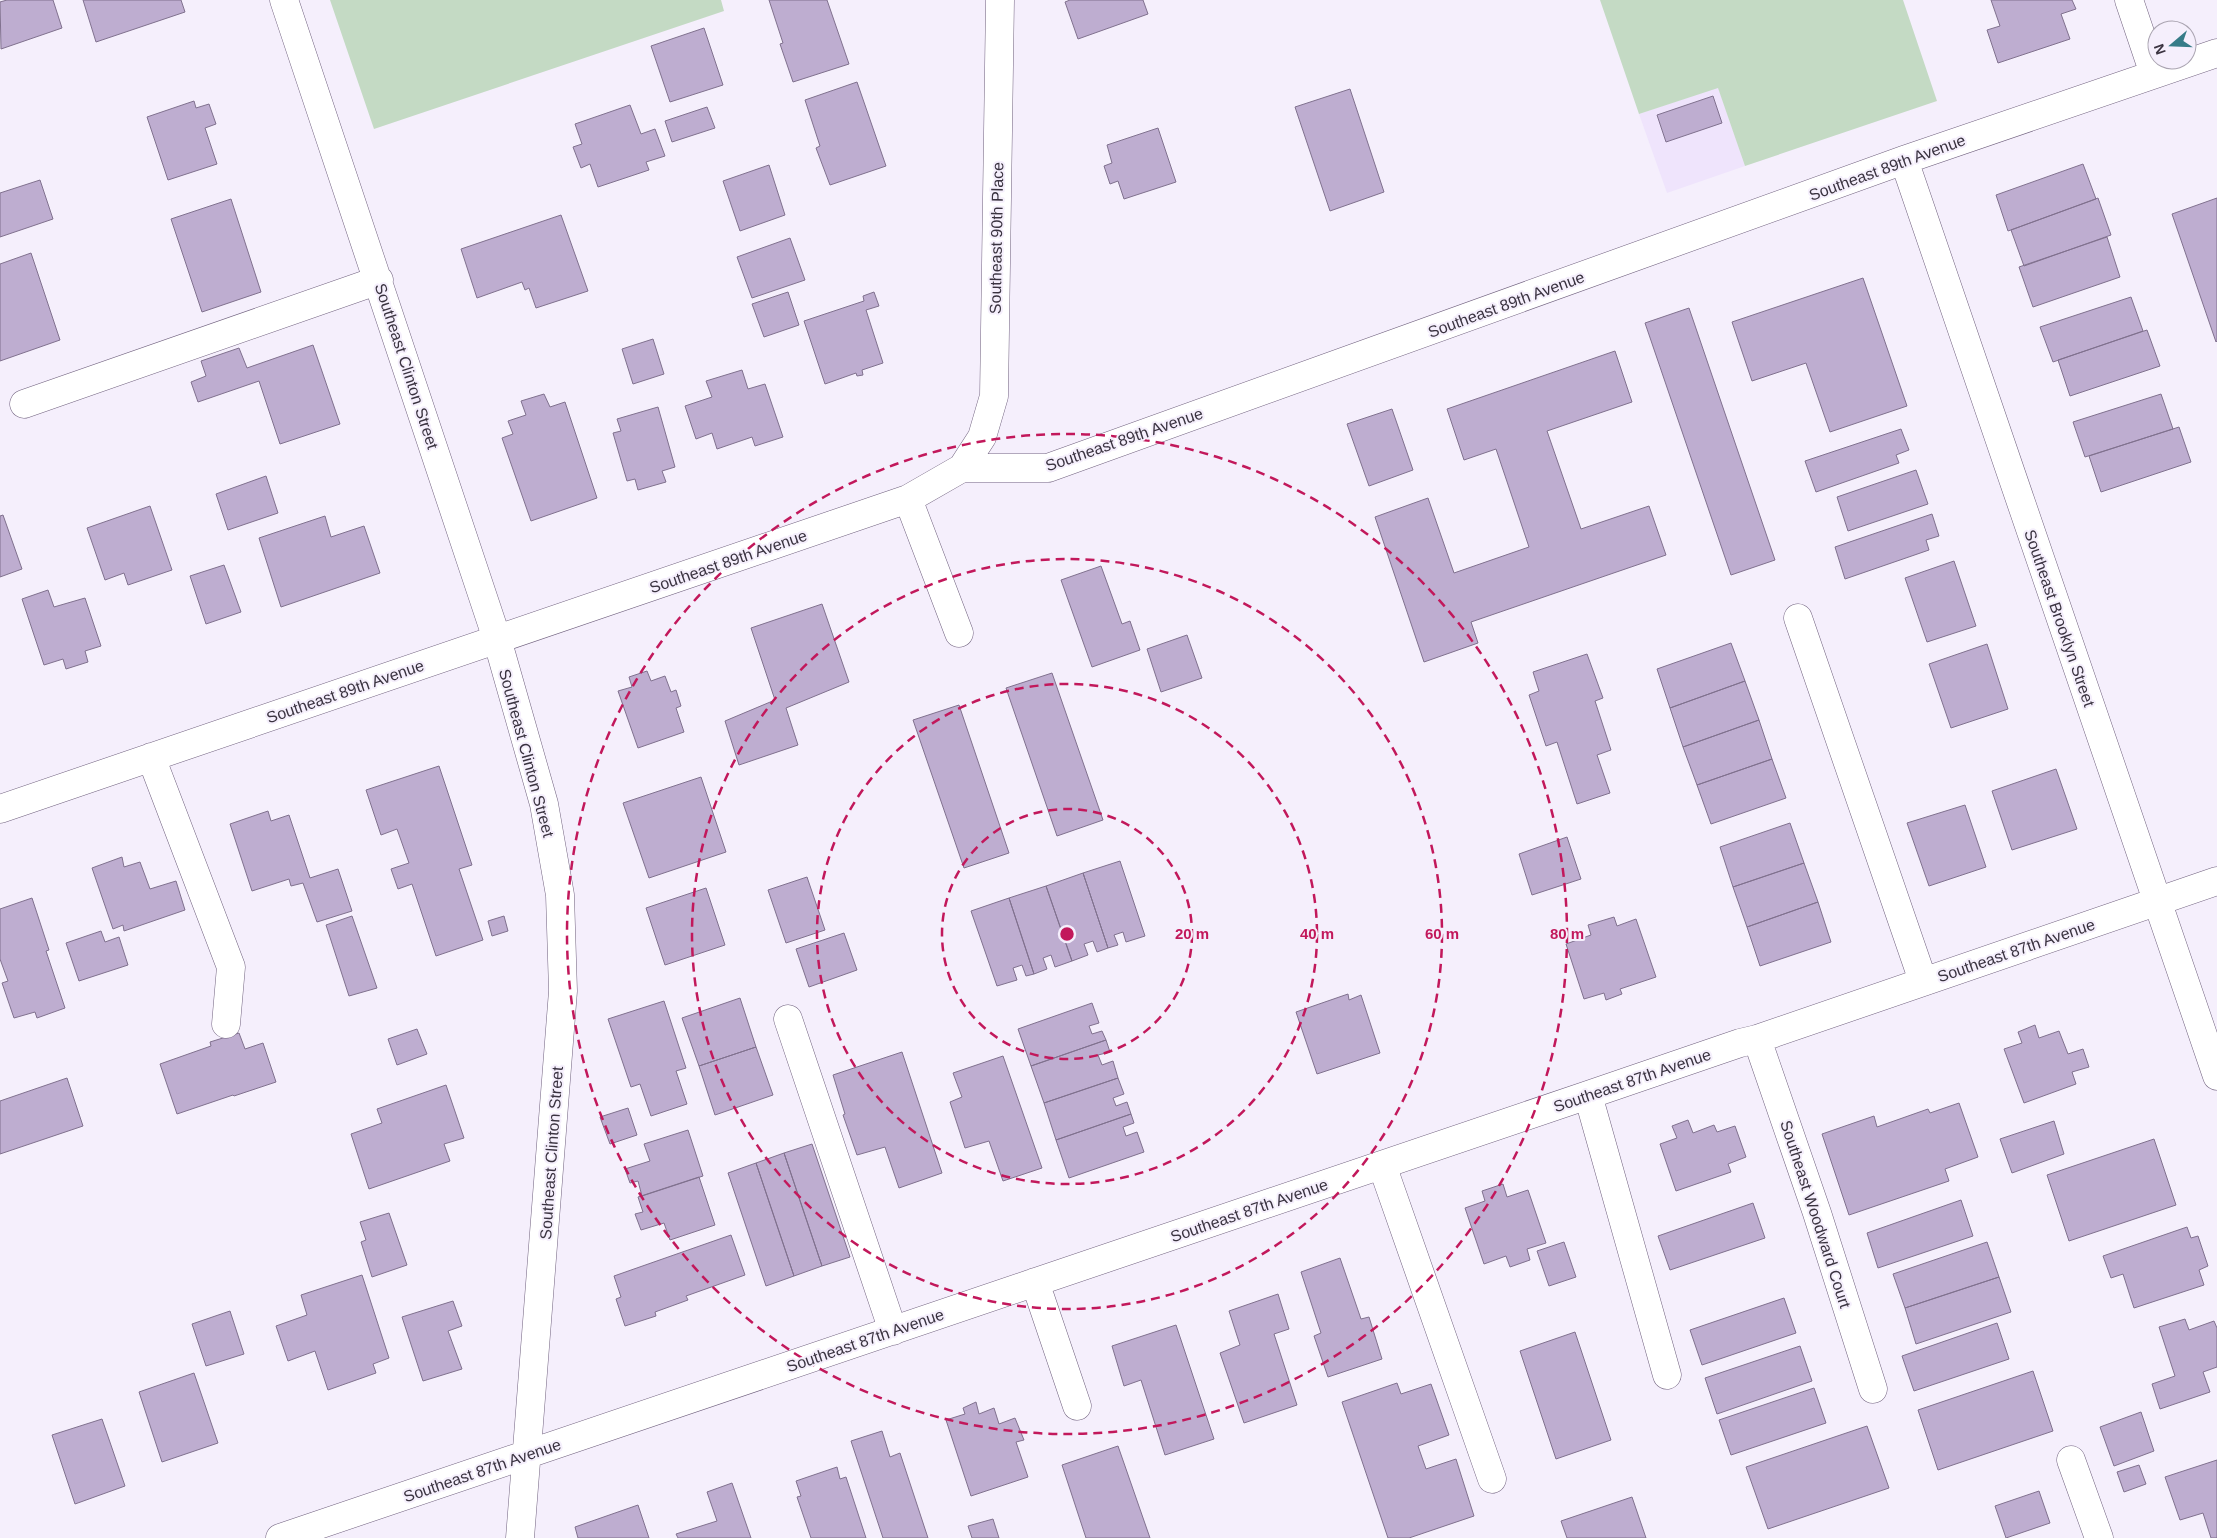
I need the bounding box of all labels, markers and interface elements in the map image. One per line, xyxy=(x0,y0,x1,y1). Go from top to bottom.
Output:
north arrow xyxy=(2147,20,2197,70)
text: N xyxy=(2150,42,2169,57)
street label: Southeast 89th Avenue xyxy=(1807,131,1968,204)
street label: Southeast 90th Place xyxy=(987,162,1006,314)
street label: Southeast 89th Avenue xyxy=(1426,268,1587,341)
street label: Southeast Clinton Street xyxy=(372,281,442,452)
street label: Southeast 89th Avenue xyxy=(1043,405,1205,474)
street label: Southeast 89th Avenue xyxy=(647,527,809,596)
street label: Southeast Brooklyn Street xyxy=(2021,528,2098,709)
street label: Southeast 89th Avenue xyxy=(264,657,426,726)
street label: Southeast Clinton Street xyxy=(496,667,557,840)
street label: Southeast 87th Avenue xyxy=(1935,916,2097,985)
centre of rings xyxy=(1058,925,1076,943)
text: 20 m xyxy=(1175,925,1209,942)
text: 40 m xyxy=(1300,925,1334,942)
text: 60 m xyxy=(1425,925,1459,942)
text: 80 m xyxy=(1550,925,1584,942)
street label: Southeast 87th Avenue xyxy=(1551,1046,1713,1115)
street label: Southeast Clinton Street xyxy=(537,1065,566,1240)
street label: Southeast Woodward Court xyxy=(1777,1118,1854,1311)
street label: Southeast 87th Avenue xyxy=(1168,1176,1330,1245)
street label: Southeast 87th Avenue xyxy=(784,1306,946,1375)
street label: Southeast 87th Avenue xyxy=(401,1436,563,1505)

